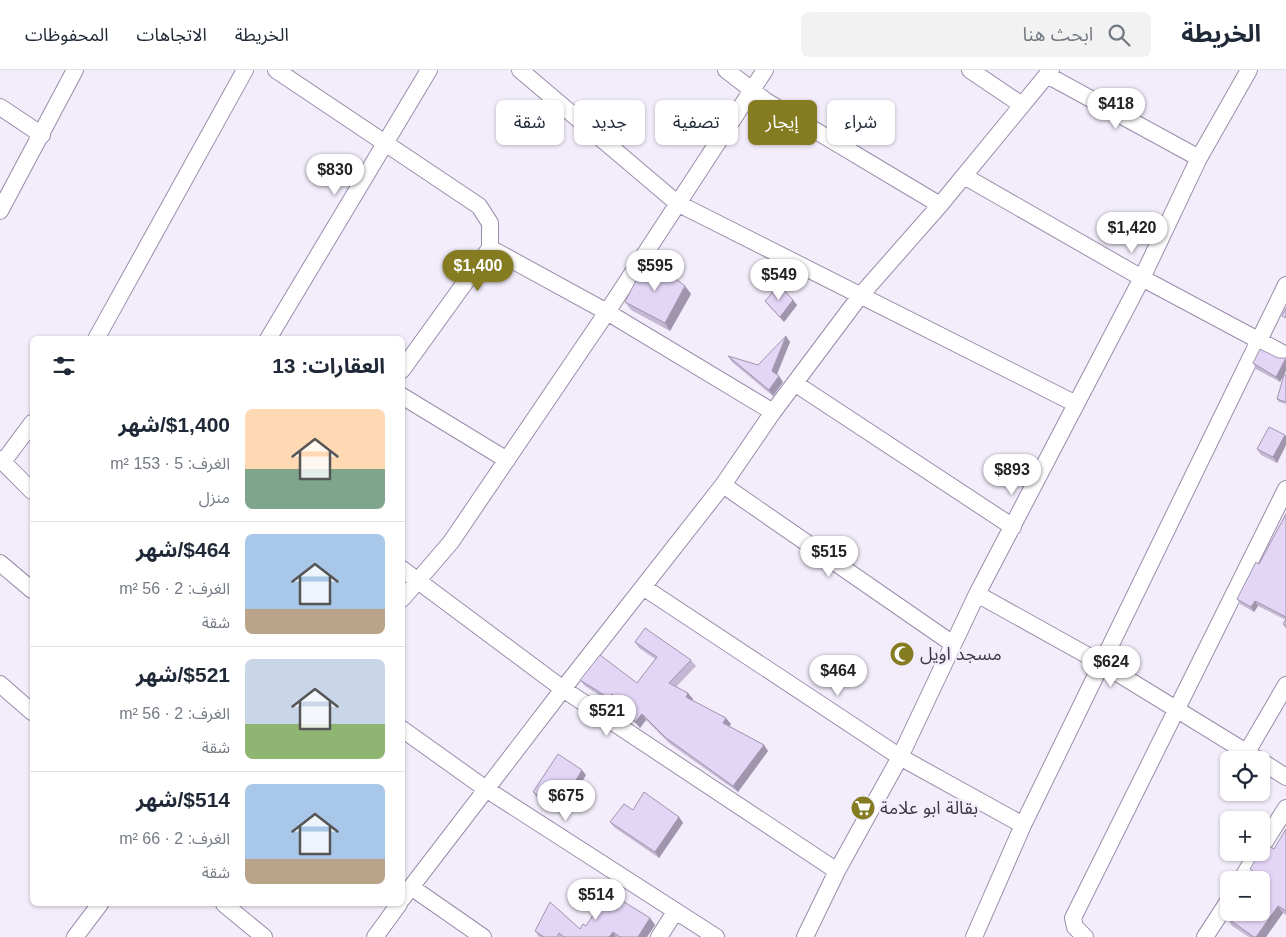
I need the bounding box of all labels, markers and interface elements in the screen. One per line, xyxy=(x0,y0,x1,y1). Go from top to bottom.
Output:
search box xyxy=(801,12,1151,57)
text: الخريطة xyxy=(1181,20,1261,47)
icon: search xyxy=(1105,21,1133,49)
text: ابحث هنا xyxy=(1023,24,1093,45)
text: المحفوظات xyxy=(25,25,109,45)
text: الاتجاهات xyxy=(137,25,207,45)
text: الخريطة xyxy=(235,25,289,45)
pin: $418 xyxy=(1086,88,1146,130)
text: $418 xyxy=(1098,95,1134,112)
chip: شقة xyxy=(496,100,564,145)
chip: جديد xyxy=(574,100,645,145)
chip: تصفية xyxy=(655,100,738,145)
chip: إيجار xyxy=(748,100,817,145)
chip: شراء xyxy=(827,100,895,145)
pin: $830 xyxy=(305,154,365,196)
text: $830 xyxy=(317,161,353,178)
pin: $1,420 xyxy=(1091,212,1173,254)
text: $1,420 xyxy=(1108,219,1156,236)
pin: $1,400 xyxy=(437,250,519,292)
pin: $595 xyxy=(625,250,685,292)
text: $1,400 xyxy=(454,257,502,274)
text: $595 xyxy=(637,257,673,274)
pin: $549 xyxy=(749,258,809,301)
text: $549 xyxy=(761,266,797,283)
icon: filters xyxy=(50,352,78,380)
text: العقارات: 13 xyxy=(272,354,385,377)
text: $1,400/شهر xyxy=(119,413,230,436)
icon: home xyxy=(285,429,345,489)
pin: $893 xyxy=(982,454,1042,496)
text: الغرف: 5 · 153 m² xyxy=(110,455,230,472)
text: $893 xyxy=(994,461,1030,478)
text: منزل xyxy=(199,489,230,506)
pin: $515 xyxy=(799,536,859,578)
text: $464/شهر xyxy=(136,538,230,561)
text: $515 xyxy=(811,543,847,560)
icon: home xyxy=(285,554,345,614)
text: الغرف: 2 · 56 m² xyxy=(119,580,230,597)
text: شقة xyxy=(202,614,230,631)
mosque icon: مسجد اويل xyxy=(889,641,915,667)
place label: مسجد اويل xyxy=(920,644,1002,665)
pin: $624 xyxy=(1081,646,1141,688)
text: $624 xyxy=(1093,653,1129,670)
pin: $464 xyxy=(808,654,868,697)
text: $464 xyxy=(820,662,856,679)
text: $521/شهر xyxy=(136,663,230,686)
icon: home xyxy=(285,679,345,739)
pin: $521 xyxy=(577,694,637,737)
text: $521 xyxy=(589,702,625,719)
text: الغرف: 2 · 56 m² xyxy=(119,705,230,722)
text: شقة xyxy=(202,739,230,756)
map controls xyxy=(1220,751,1270,921)
button: locate xyxy=(1220,751,1270,801)
pin: $675 xyxy=(536,780,596,822)
text: $675 xyxy=(548,787,584,804)
text: $514/شهر xyxy=(136,788,230,811)
supermarket icon: بقالة ابو علامة xyxy=(850,795,876,821)
place label: بقالة ابو علامة xyxy=(880,798,978,819)
icon: home xyxy=(285,804,345,864)
button: + xyxy=(1220,811,1270,861)
text: الغرف: 2 · 66 m² xyxy=(119,830,230,847)
text: شقة xyxy=(202,864,230,881)
button: − xyxy=(1220,871,1270,921)
pin: $514 xyxy=(566,878,626,921)
text: $514 xyxy=(578,886,614,903)

